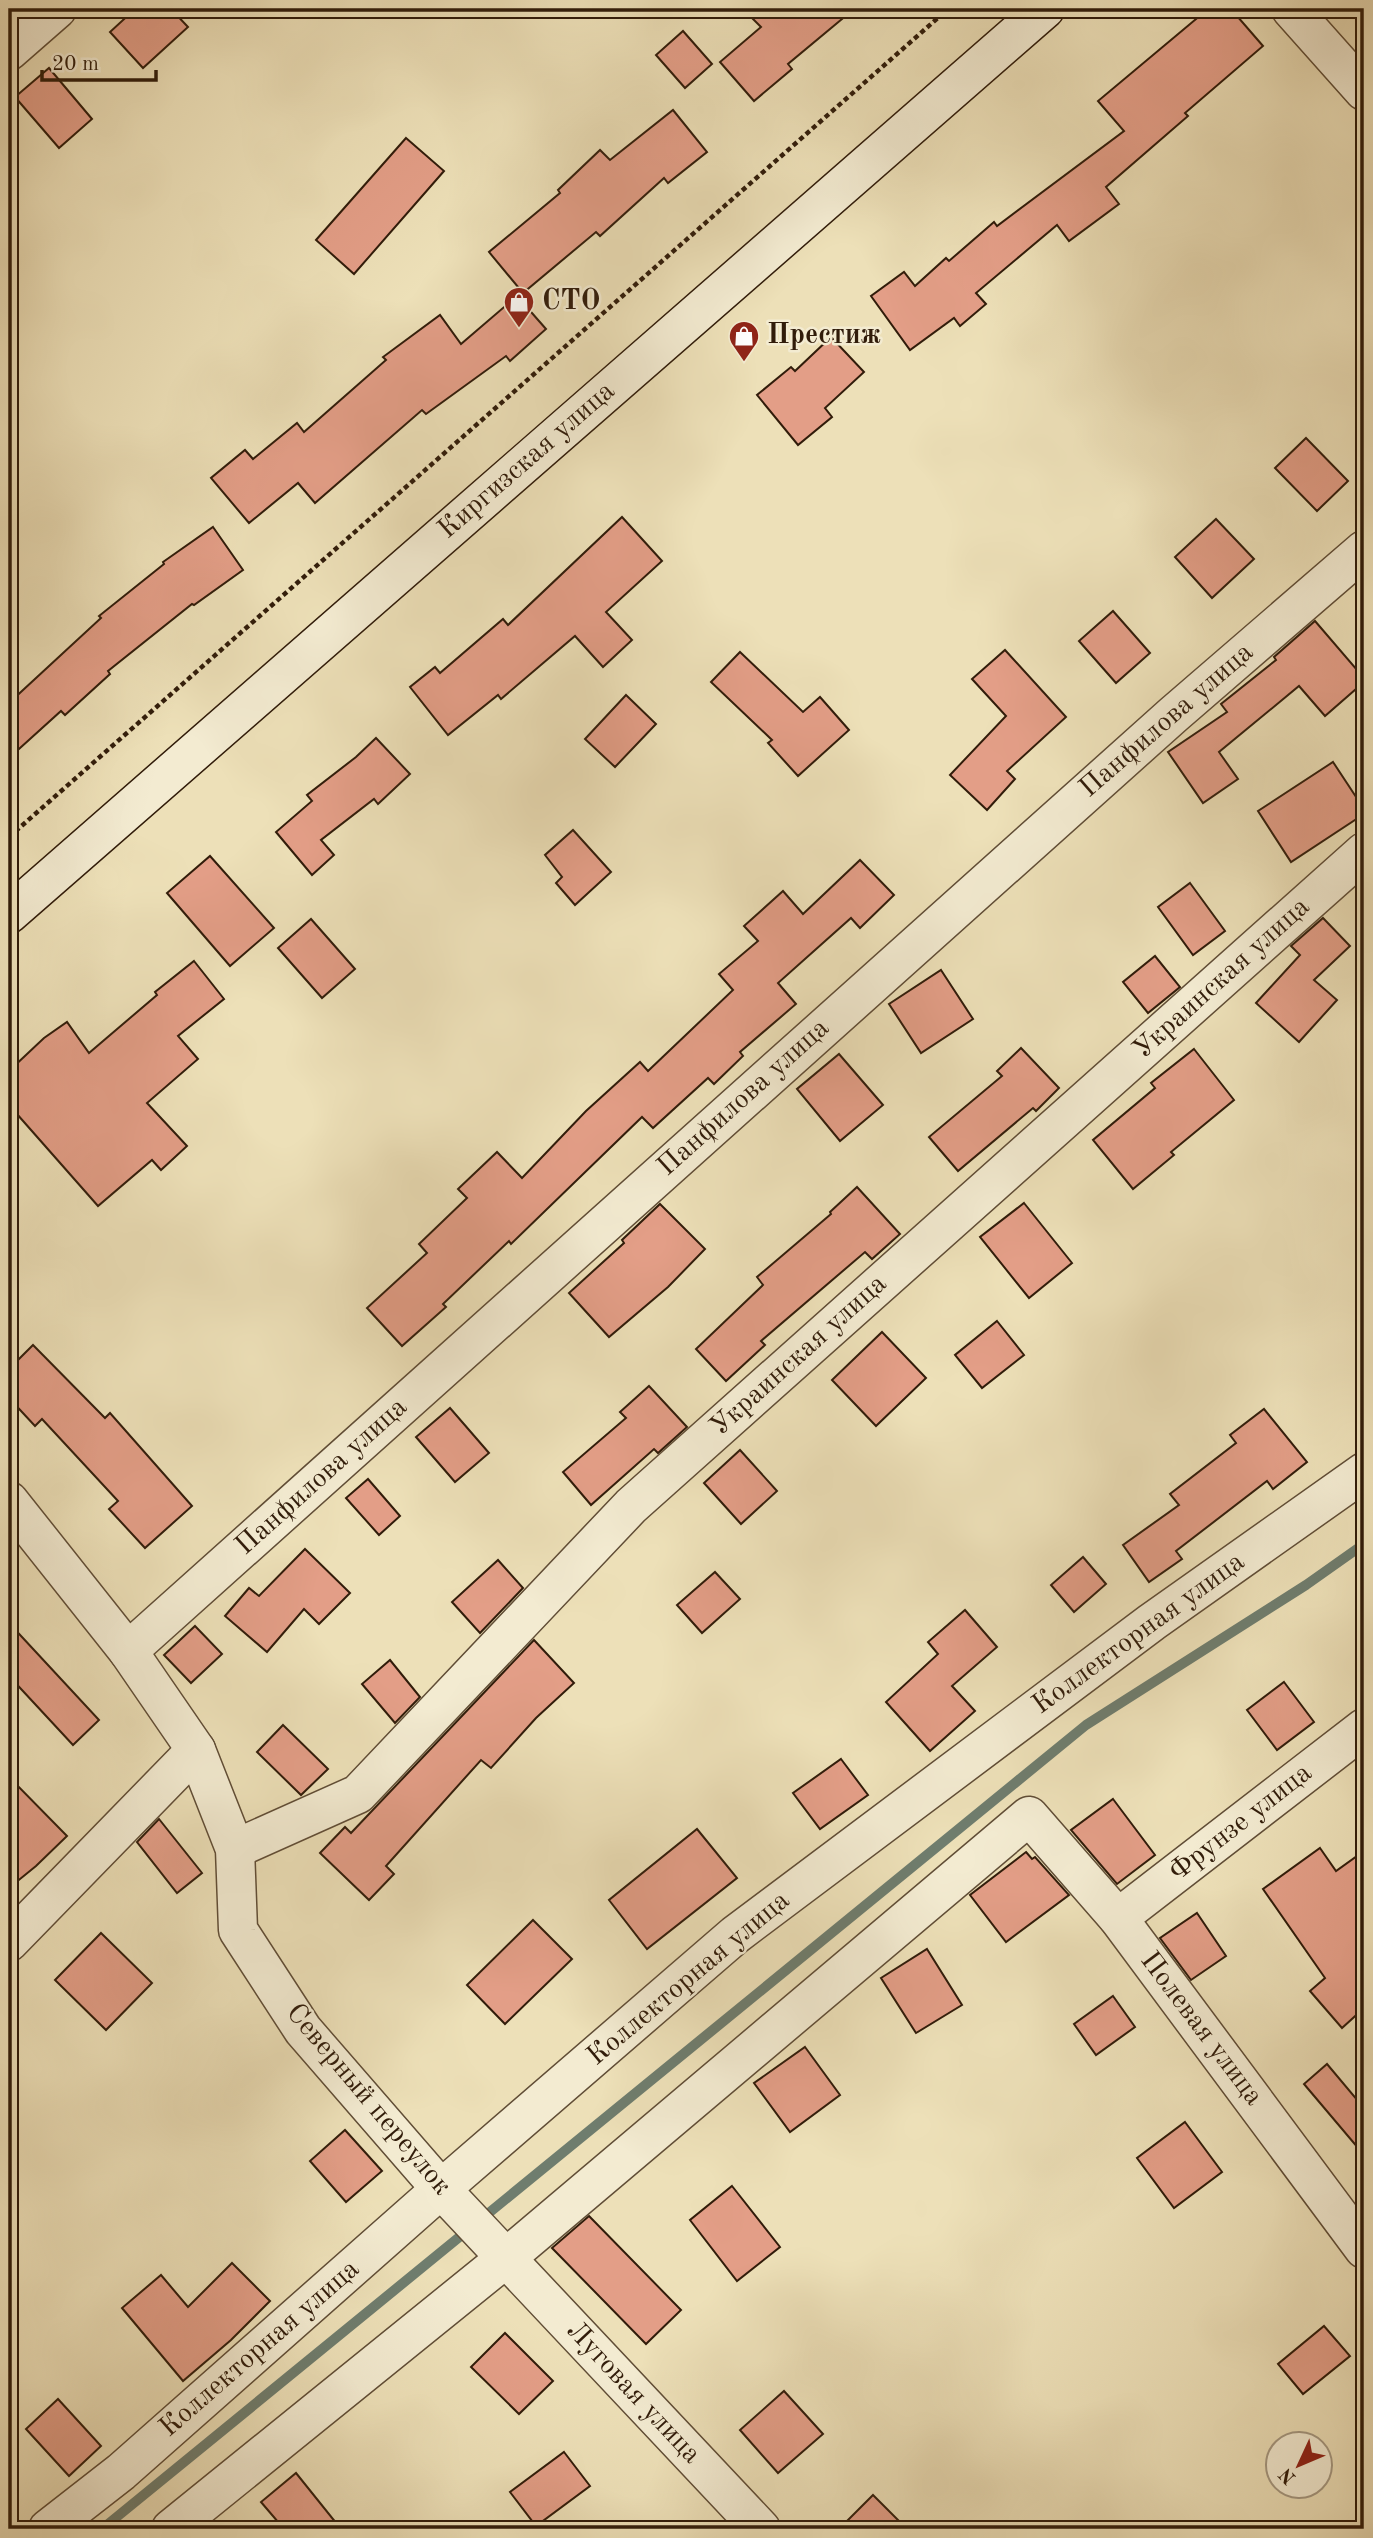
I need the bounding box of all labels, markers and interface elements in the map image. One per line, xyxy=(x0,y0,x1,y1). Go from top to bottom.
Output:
scale bar xyxy=(42,38,156,82)
text: 20 m xyxy=(52,54,99,75)
shop icon: СТО xyxy=(502,285,536,329)
place label: СТО xyxy=(542,287,600,316)
shop icon: Престиж xyxy=(727,319,761,363)
place label: Престиж xyxy=(767,322,881,350)
street label: Киргизская улица xyxy=(433,377,621,545)
street label: Панфилова улица xyxy=(1075,638,1259,804)
street label: Украинская улица xyxy=(1129,893,1315,1065)
street label: Панфилова улица xyxy=(653,1014,835,1182)
street label: Украинская улица xyxy=(706,1270,892,1442)
street label: Панфилова улица xyxy=(231,1393,413,1561)
street label: Коллекторная улица xyxy=(1028,1548,1250,1720)
street label: Фрунзе улица xyxy=(1165,1759,1318,1887)
street label: Коллекторная улица xyxy=(583,1886,796,2071)
street label: Полевая улица xyxy=(1134,1947,1268,2111)
street label: Северный переулок xyxy=(280,1999,456,2201)
street label: Коллекторная улица xyxy=(155,2255,365,2443)
street label: Луговая улица xyxy=(561,2317,706,2469)
north arrow xyxy=(1264,2430,1334,2500)
text: N xyxy=(1276,2463,1300,2487)

